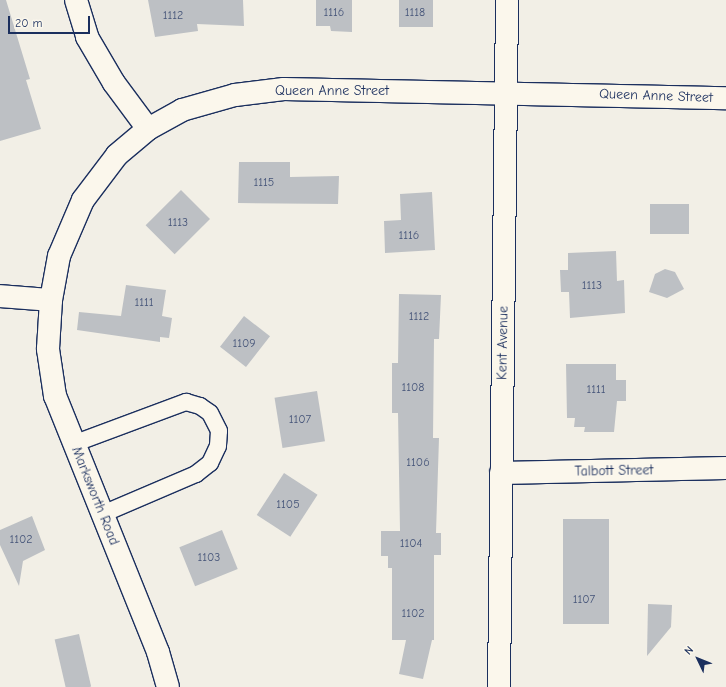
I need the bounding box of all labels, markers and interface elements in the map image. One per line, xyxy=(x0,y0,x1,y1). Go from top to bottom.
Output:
house number: 1116 xyxy=(324,6,344,20)
house number: 1118 xyxy=(405,6,425,20)
scale bar xyxy=(10,8,92,34)
house number: 1112 xyxy=(163,9,183,23)
text: 20 m xyxy=(15,16,43,30)
street label: Queen Anne Street xyxy=(275,83,389,99)
street label: Queen Anne Street xyxy=(599,86,713,106)
house number: 1115 xyxy=(254,176,274,190)
house number: 1113 xyxy=(168,216,188,230)
house number: 1116 xyxy=(399,229,419,243)
house number: 1113 xyxy=(582,279,602,293)
house number: 1111 xyxy=(134,296,154,310)
street label: Kent Avenue xyxy=(494,306,512,380)
house number: 1112 xyxy=(409,310,429,324)
house number: 1109 xyxy=(232,337,256,351)
house number: 1108 xyxy=(402,381,424,395)
house number: 1111 xyxy=(586,383,606,397)
house number: 1107 xyxy=(289,413,311,427)
street label: Marksworth Road xyxy=(68,444,122,548)
house number: 1106 xyxy=(406,456,430,470)
street label: Talbott Street xyxy=(574,462,654,480)
house number: 1105 xyxy=(276,498,300,512)
house number: 1102 xyxy=(9,533,33,547)
house number: 1104 xyxy=(400,537,422,551)
house number: 1103 xyxy=(198,551,220,565)
house number: 1107 xyxy=(573,593,595,607)
house number: 1102 xyxy=(401,607,425,621)
north arrow xyxy=(678,639,718,679)
text: N xyxy=(682,643,696,658)

